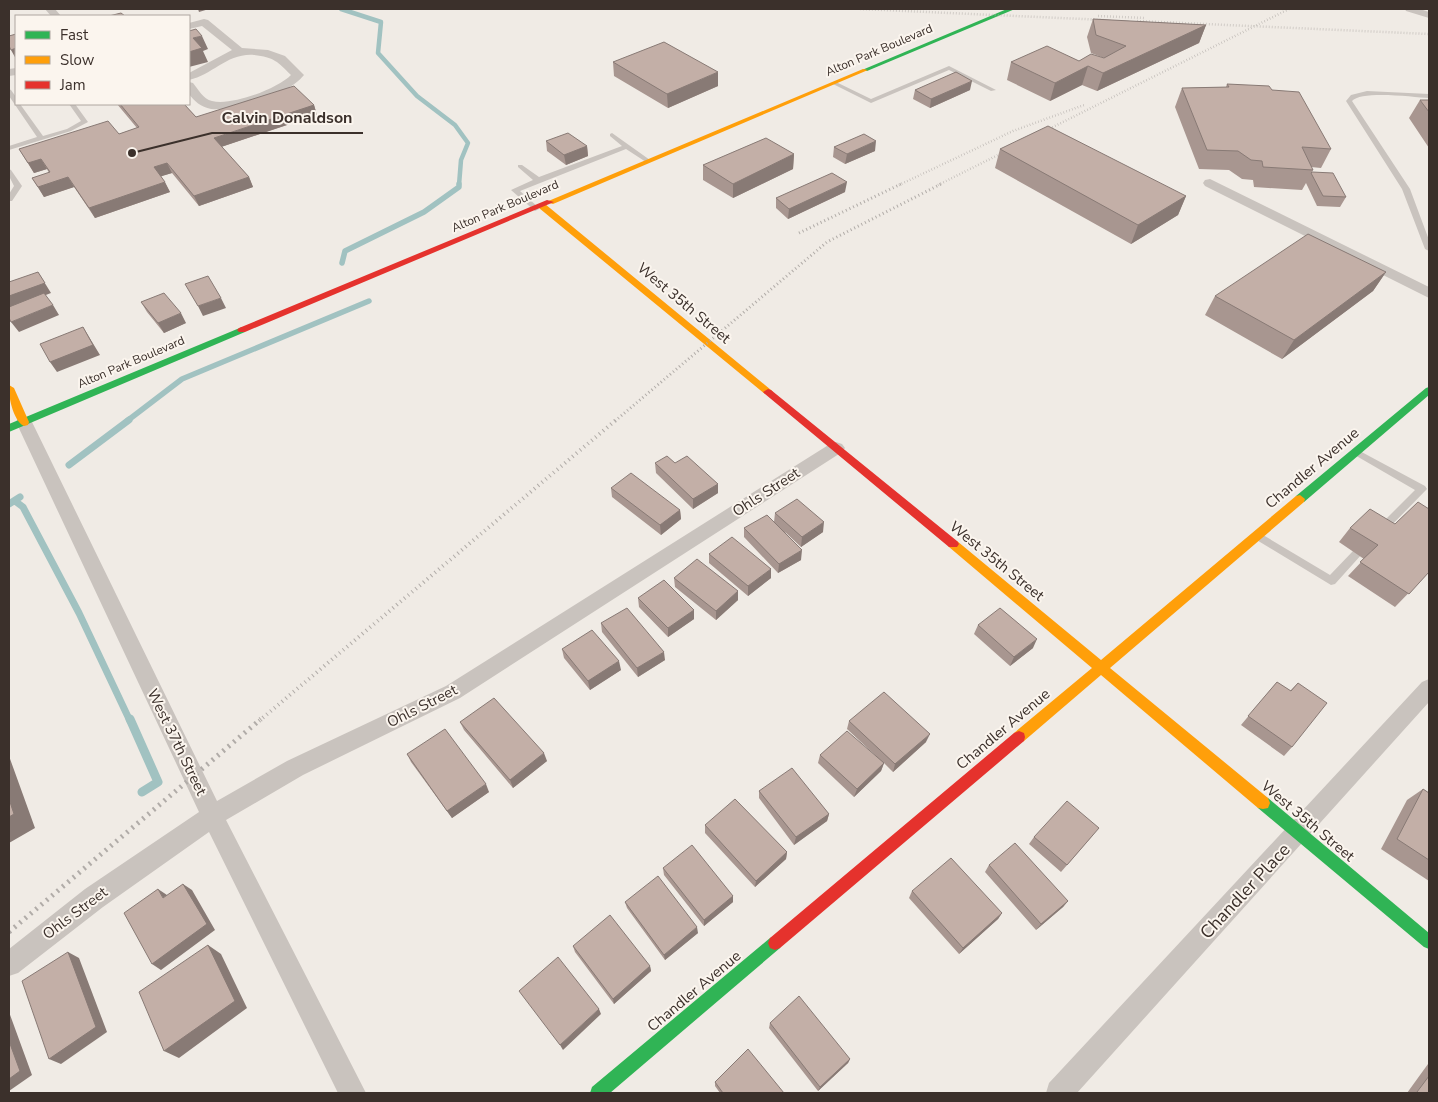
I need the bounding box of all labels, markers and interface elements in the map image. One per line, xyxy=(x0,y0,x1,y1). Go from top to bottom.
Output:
legend xyxy=(15,15,190,105)
street label: Alton Park Boulevard xyxy=(823,20,935,80)
text: Fast xyxy=(60,25,89,45)
text: Slow xyxy=(60,50,95,70)
text: Jam xyxy=(59,75,86,95)
callout: Calvin Donaldson xyxy=(212,102,363,133)
text: Calvin Donaldson xyxy=(222,107,352,129)
street label: Alton Park Boulevard xyxy=(449,176,561,236)
street label: West 35th Street xyxy=(633,258,736,349)
street label: Alton Park Boulevard xyxy=(75,332,187,392)
street label: Chandler Avenue xyxy=(1261,423,1363,513)
street label: Ohls Street xyxy=(729,462,804,521)
street label: West 35th Street xyxy=(945,517,1049,606)
street label: Ohls Street xyxy=(383,679,461,732)
street label: Chandler Avenue xyxy=(952,684,1054,774)
street label: West 37th Street xyxy=(142,685,212,799)
street label: West 35th Street xyxy=(1257,776,1360,867)
street label: Chandler Place xyxy=(1194,838,1296,944)
street label: Ohls Street xyxy=(38,882,112,944)
street label: Chandler Avenue xyxy=(643,946,745,1036)

